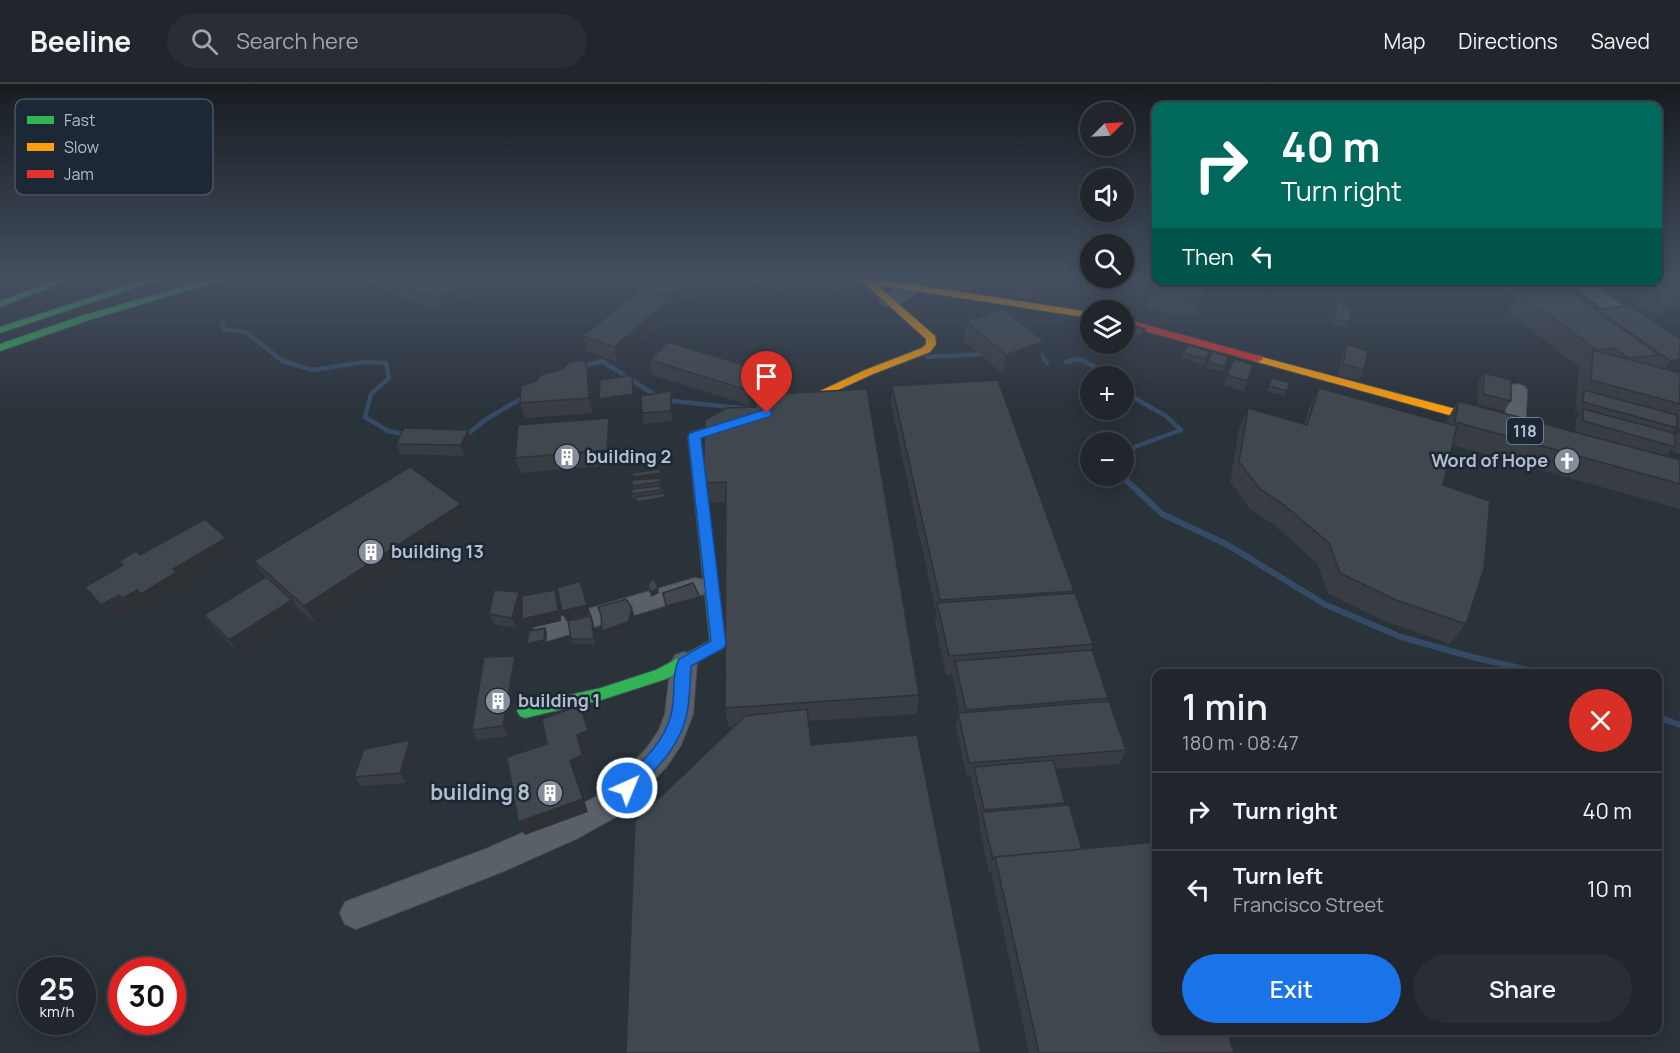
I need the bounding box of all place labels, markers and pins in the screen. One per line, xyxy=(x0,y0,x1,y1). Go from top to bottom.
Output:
pin xyxy=(741,351,792,413)
building icon: building 2 xyxy=(552,442,582,472)
place label: building 2 xyxy=(586,444,671,468)
church icon: Word of Hope xyxy=(1552,446,1582,476)
place label: Word of Hope xyxy=(1431,448,1548,472)
building icon: building 13 xyxy=(356,537,386,567)
place label: building 13 xyxy=(391,539,484,563)
building icon: building 1 xyxy=(483,686,513,716)
place label: building 1 xyxy=(518,688,600,712)
place label: building 8 xyxy=(430,778,530,806)
building icon: building 8 xyxy=(535,778,565,808)

